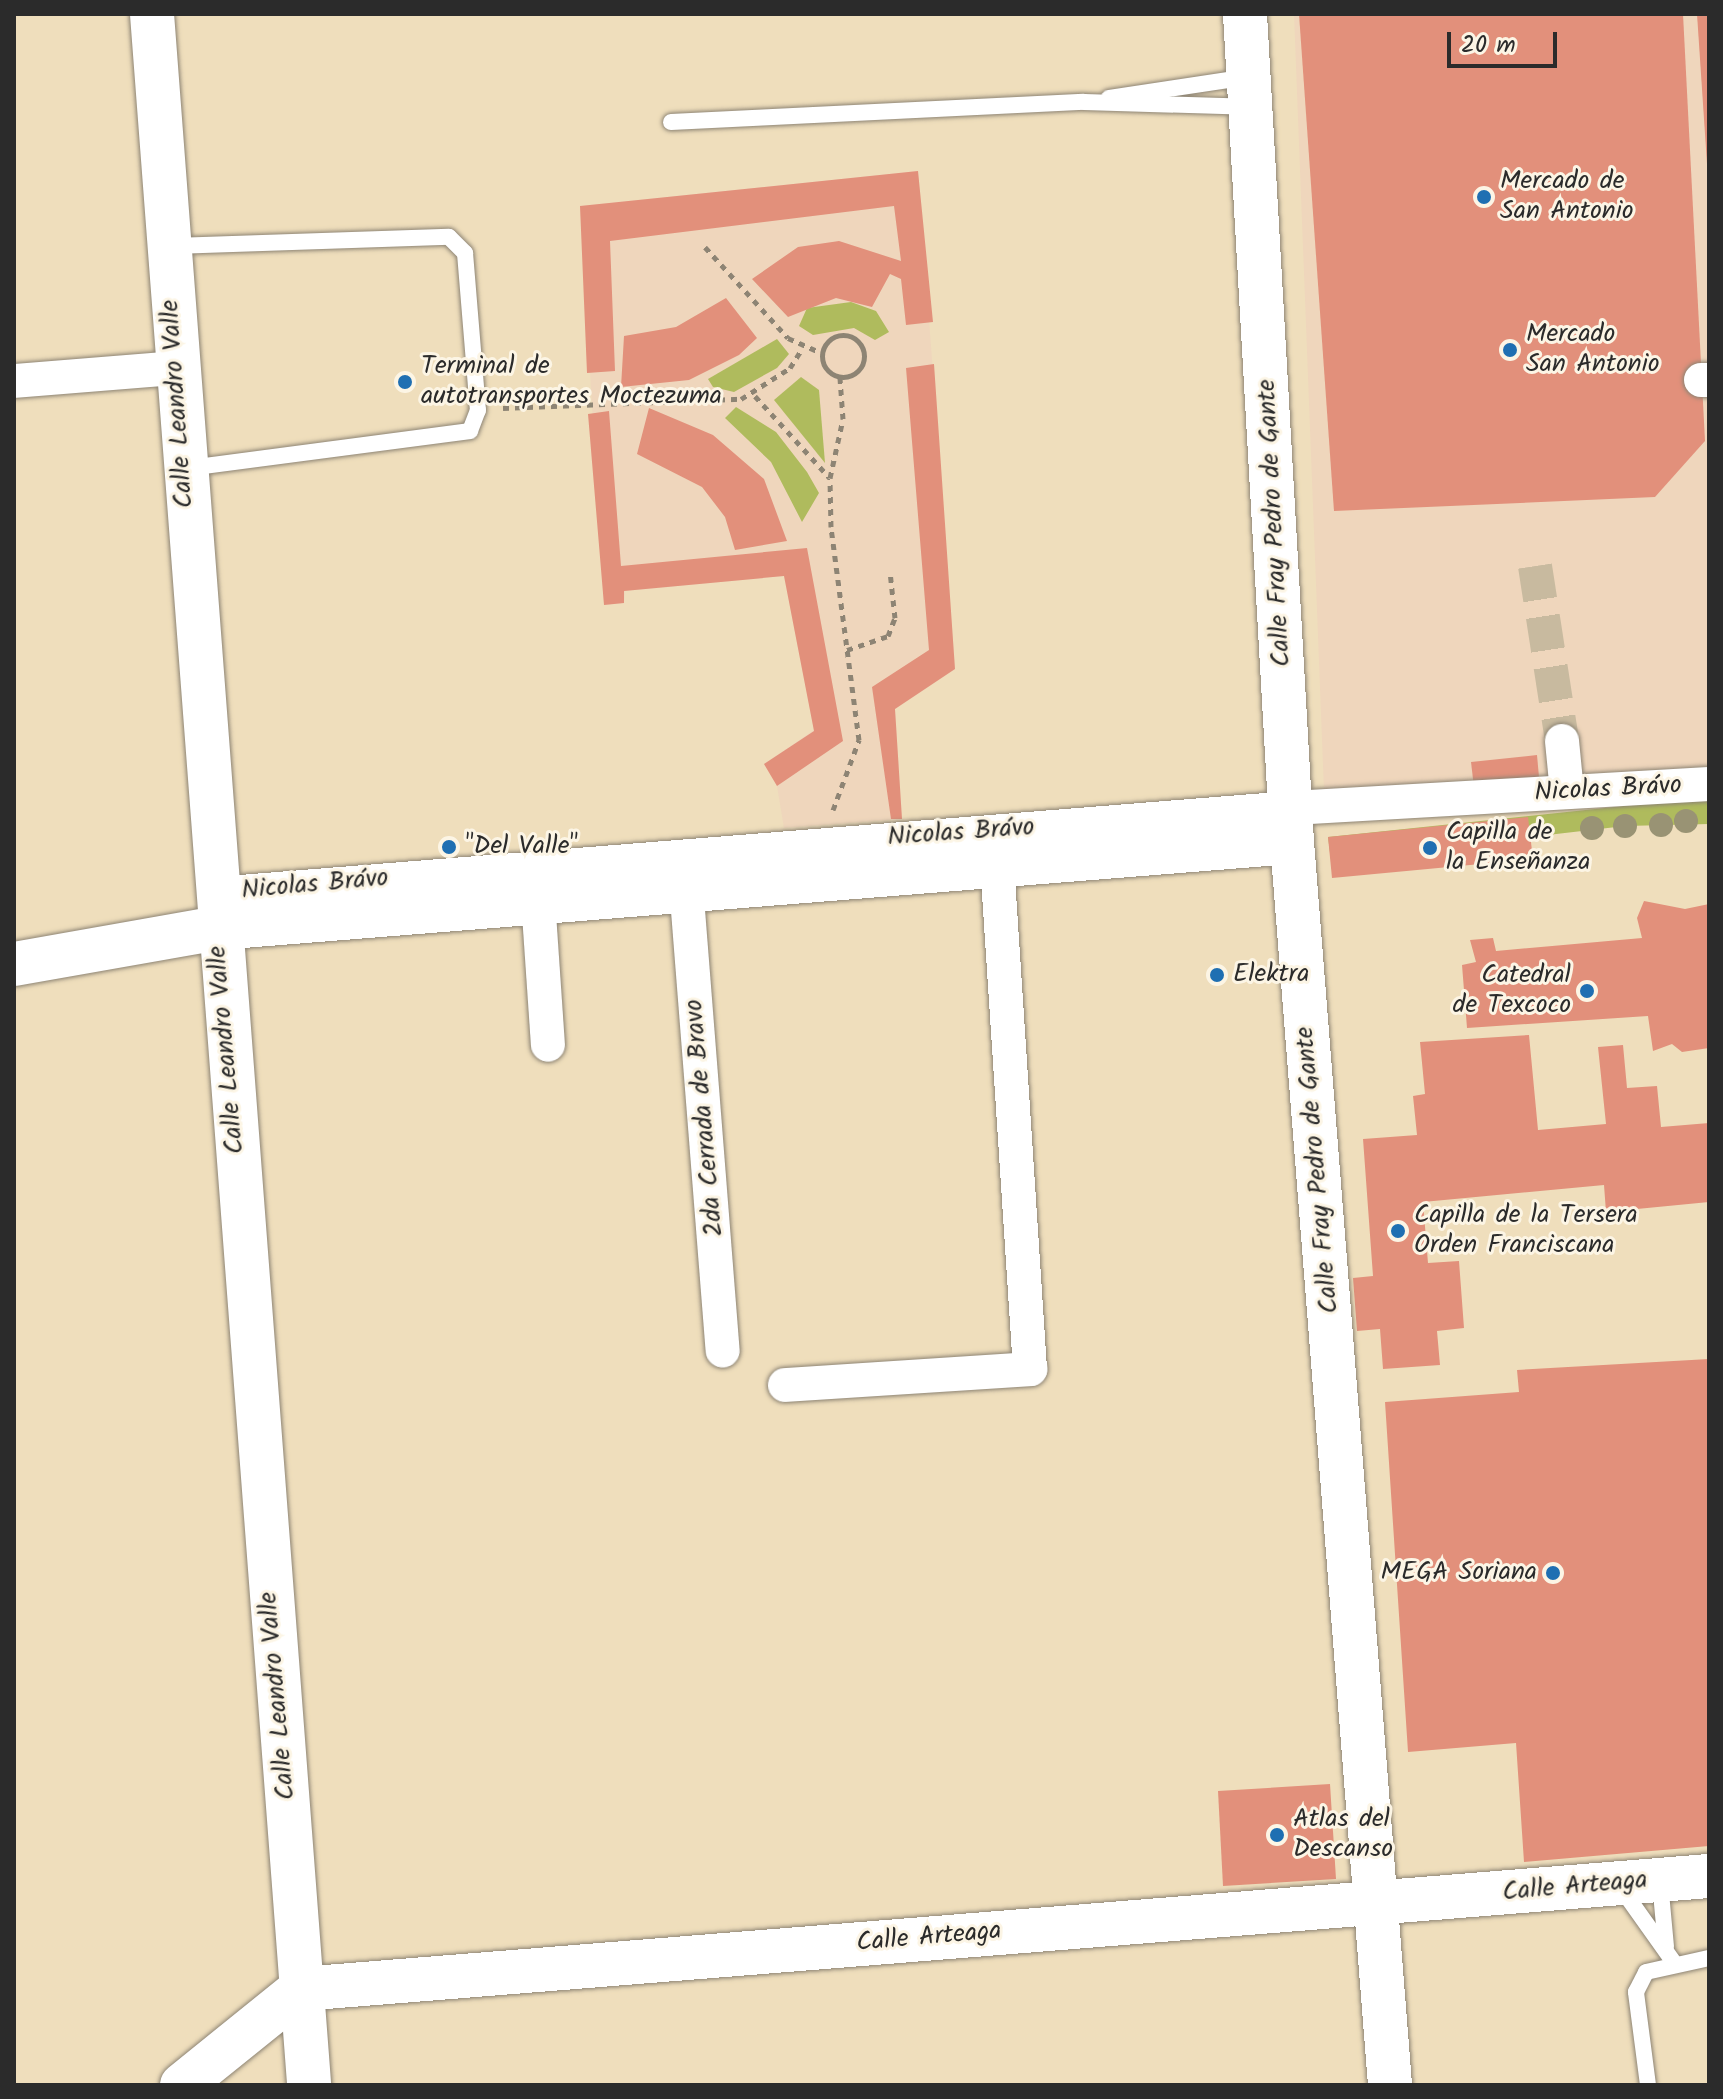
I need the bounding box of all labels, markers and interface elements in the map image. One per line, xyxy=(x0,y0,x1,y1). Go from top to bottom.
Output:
scale bar xyxy=(1451,16,1561,66)
text: 20 m xyxy=(1461,26,1516,65)
place label: Mercado de San Antonio xyxy=(1500,166,1634,228)
marker: Mercado de San Antonio xyxy=(1475,188,1493,206)
street label: Calle Leandro Valle xyxy=(155,299,201,509)
place label: Mercado San Antonio xyxy=(1526,319,1660,380)
marker: Mercado San Antonio xyxy=(1501,341,1519,359)
place label: Terminal de autotransportes Moctezuma xyxy=(421,351,722,412)
marker: Terminal de autotransportes Moctezuma xyxy=(396,373,414,391)
street label: Calle Fray Pedro de Gante xyxy=(1252,378,1298,668)
street label: Nicolas Brávo xyxy=(1534,771,1682,809)
street label: Nicolas Brávo xyxy=(886,812,1036,854)
place label: Capilla de la Enseñanza xyxy=(1446,817,1590,878)
place label: "Del Valle" xyxy=(465,831,578,863)
marker: "Del Valle" xyxy=(440,838,458,856)
marker: Capilla de la Enseñanza xyxy=(1421,839,1439,857)
street label: Nicolas Brávo xyxy=(240,863,390,907)
street label: Calle Leandro Valle xyxy=(202,945,252,1155)
place label: Elektra xyxy=(1233,959,1309,991)
place label: Catedral de Texcoco xyxy=(1452,960,1571,1022)
marker: Elektra xyxy=(1208,966,1226,984)
marker: Catedral de Texcoco xyxy=(1578,982,1596,1000)
street label: 2da Cerrada de Bravo xyxy=(679,998,731,1238)
street label: Calle Fray Pedro de Gante xyxy=(1290,1025,1346,1315)
place label: Capilla de la Tersera Orden Franciscana xyxy=(1414,1200,1638,1262)
marker: Capilla de la Tersera Orden Franciscana xyxy=(1389,1222,1407,1240)
place label: MEGA Soriana xyxy=(1381,1557,1537,1589)
marker: MEGA Soriana xyxy=(1544,1564,1562,1582)
street label: Calle Leandro Valle xyxy=(253,1591,303,1801)
place label: Atlas del Descanso xyxy=(1293,1804,1393,1866)
marker: Atlas del Descanso xyxy=(1268,1826,1286,1844)
street label: Calle Arteaga xyxy=(1501,1865,1649,1909)
street label: Calle Arteaga xyxy=(855,1916,1003,1960)

